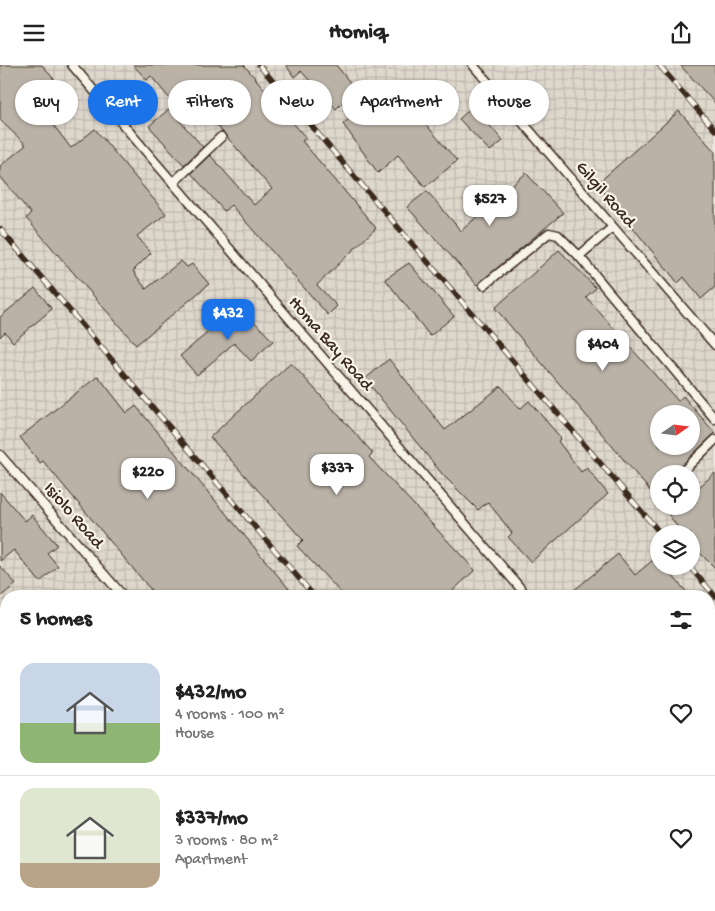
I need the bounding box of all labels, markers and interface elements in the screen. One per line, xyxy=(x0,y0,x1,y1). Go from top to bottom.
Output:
icon: menu xyxy=(20,19,48,47)
icon: share xyxy=(667,19,695,47)
text: Homiq xyxy=(329,20,386,46)
chip: Buy xyxy=(15,80,78,125)
chip: Rent xyxy=(88,80,158,125)
chip: Filters xyxy=(168,80,251,125)
chip: New xyxy=(261,80,332,125)
chip: Apartment xyxy=(342,80,459,125)
chip: House xyxy=(469,80,549,125)
street label: Gilgil Road xyxy=(571,158,640,234)
pin: $527 xyxy=(460,185,520,227)
text: $527 xyxy=(474,191,506,210)
street label: Homa Bay Road xyxy=(283,292,378,397)
pin: $432 xyxy=(198,299,258,341)
text: $432 xyxy=(213,305,243,324)
pin: $404 xyxy=(573,329,633,372)
text: $404 xyxy=(587,336,619,355)
north arrow xyxy=(650,405,700,455)
map controls xyxy=(650,405,700,575)
pin: $337 xyxy=(307,453,367,496)
pin: $220 xyxy=(118,457,178,500)
text: $337 xyxy=(321,460,353,479)
text: $220 xyxy=(132,464,164,483)
button: locate xyxy=(650,465,700,515)
street label: Isiolo Road xyxy=(38,479,108,555)
button: layers xyxy=(650,525,700,575)
icon: filters xyxy=(667,606,695,634)
text: 5 homes xyxy=(20,608,92,633)
text: $432/mo xyxy=(175,681,246,706)
icon: home xyxy=(60,683,120,743)
icon: heart xyxy=(667,699,695,727)
text: 4 rooms · 100 m² xyxy=(175,706,285,725)
text: House xyxy=(175,725,214,744)
text: $337/mo xyxy=(175,807,248,832)
icon: home xyxy=(60,808,120,868)
icon: heart xyxy=(667,824,695,852)
text: 3 rooms · 80 m² xyxy=(175,832,279,851)
text: Apartment xyxy=(175,851,247,870)

